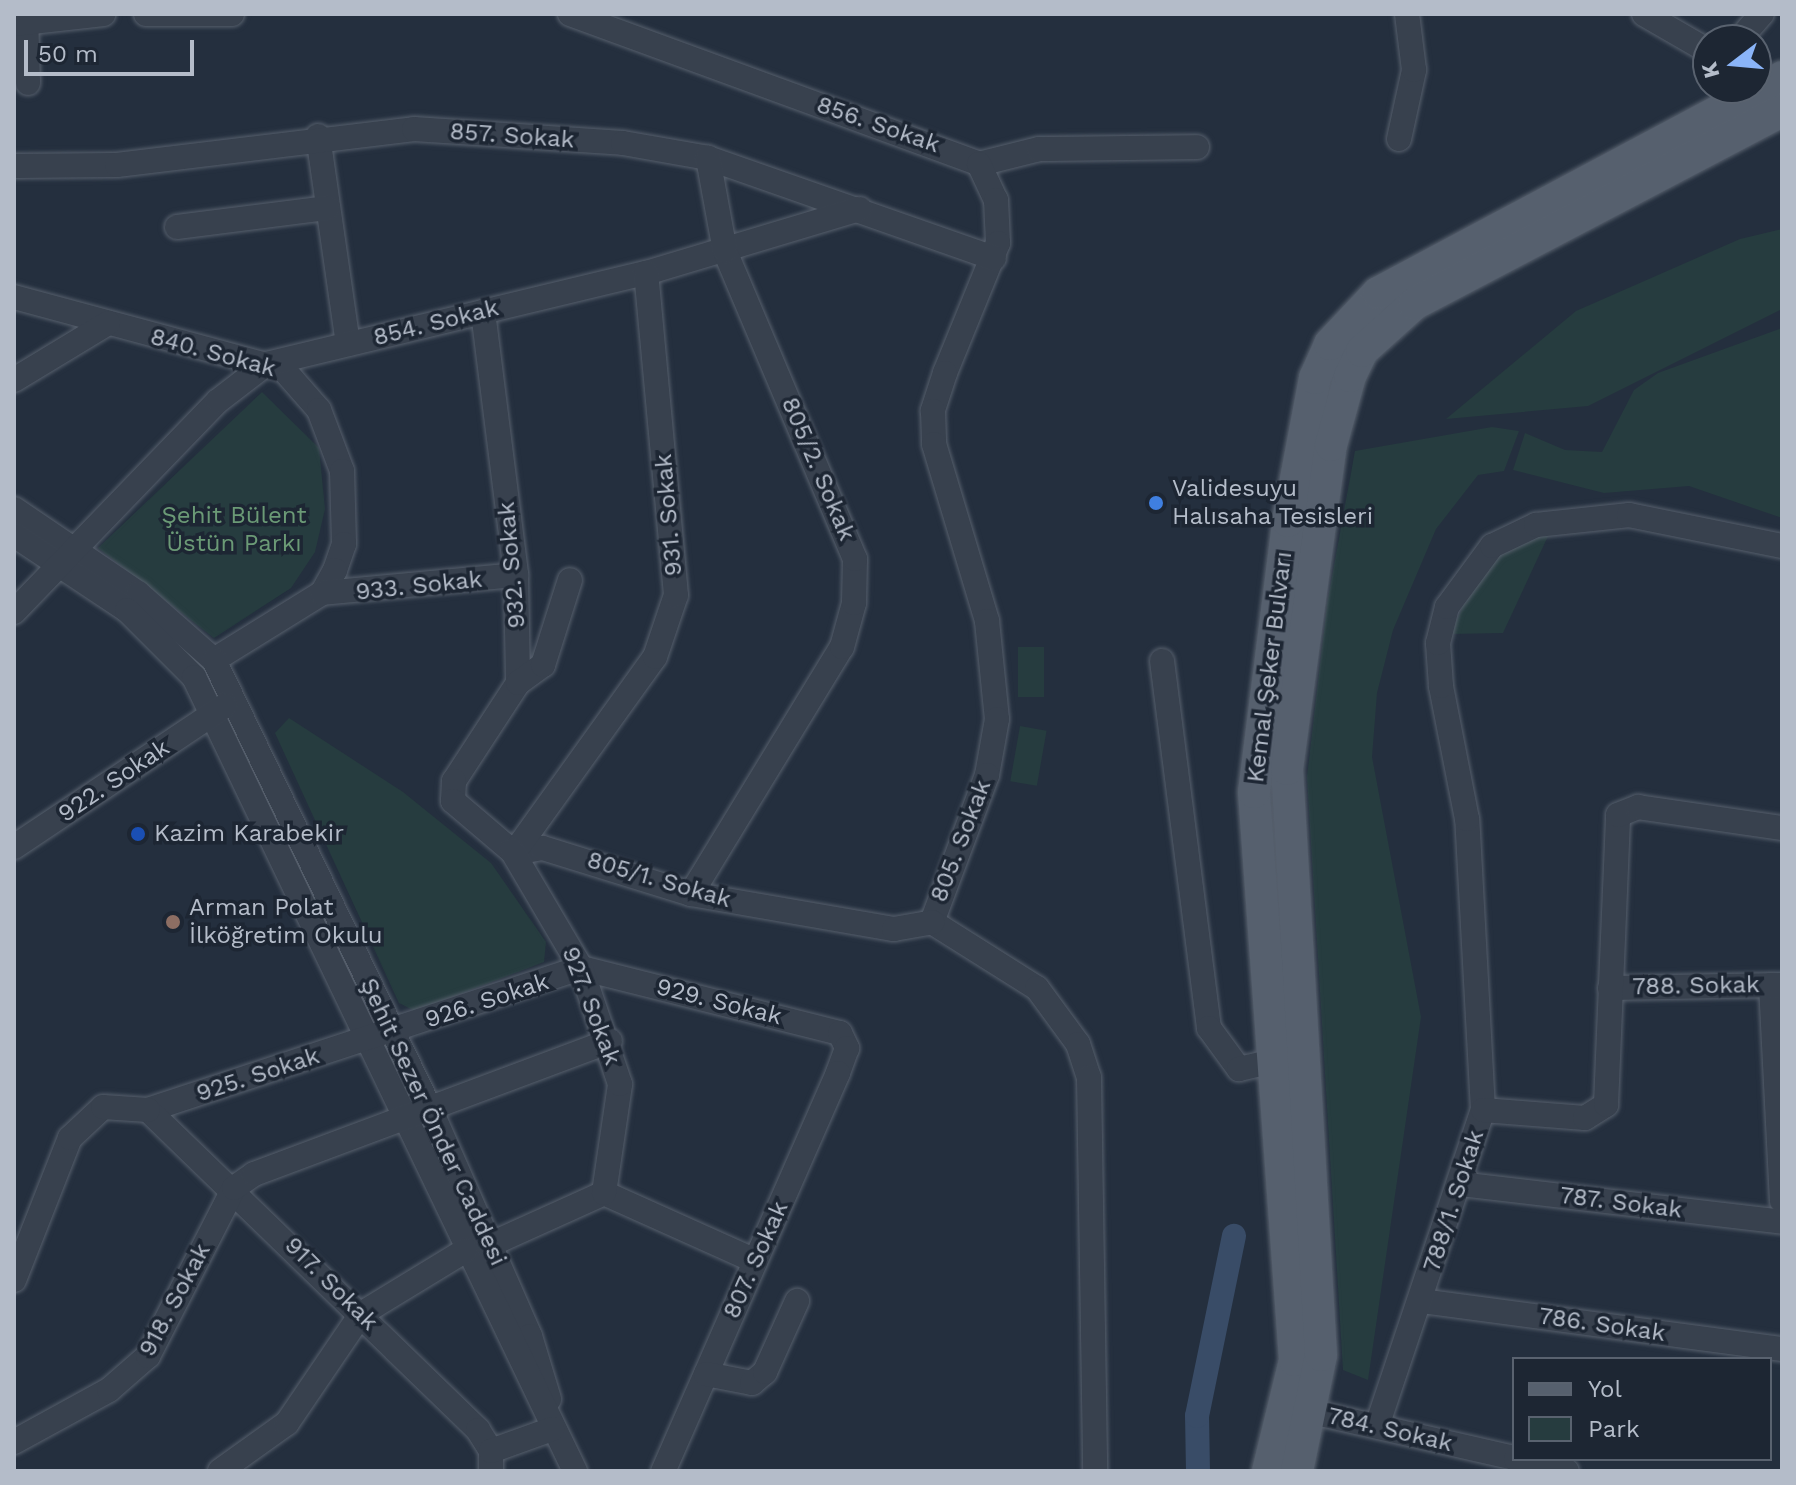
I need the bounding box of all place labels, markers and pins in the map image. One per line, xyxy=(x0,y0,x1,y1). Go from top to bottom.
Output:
place label: Validesuyu Halısaha Tesisleri xyxy=(1172,475,1374,531)
marker: Validesuyu Halısaha Tesisleri xyxy=(1147,494,1165,512)
place label: Kazim Karabekir xyxy=(154,820,344,848)
marker: Kazim Karabekir xyxy=(129,825,147,843)
place label: Arman Polat İlköğretim Okulu xyxy=(189,894,382,950)
marker: Arman Polat İlköğretim Okulu xyxy=(164,913,182,931)

